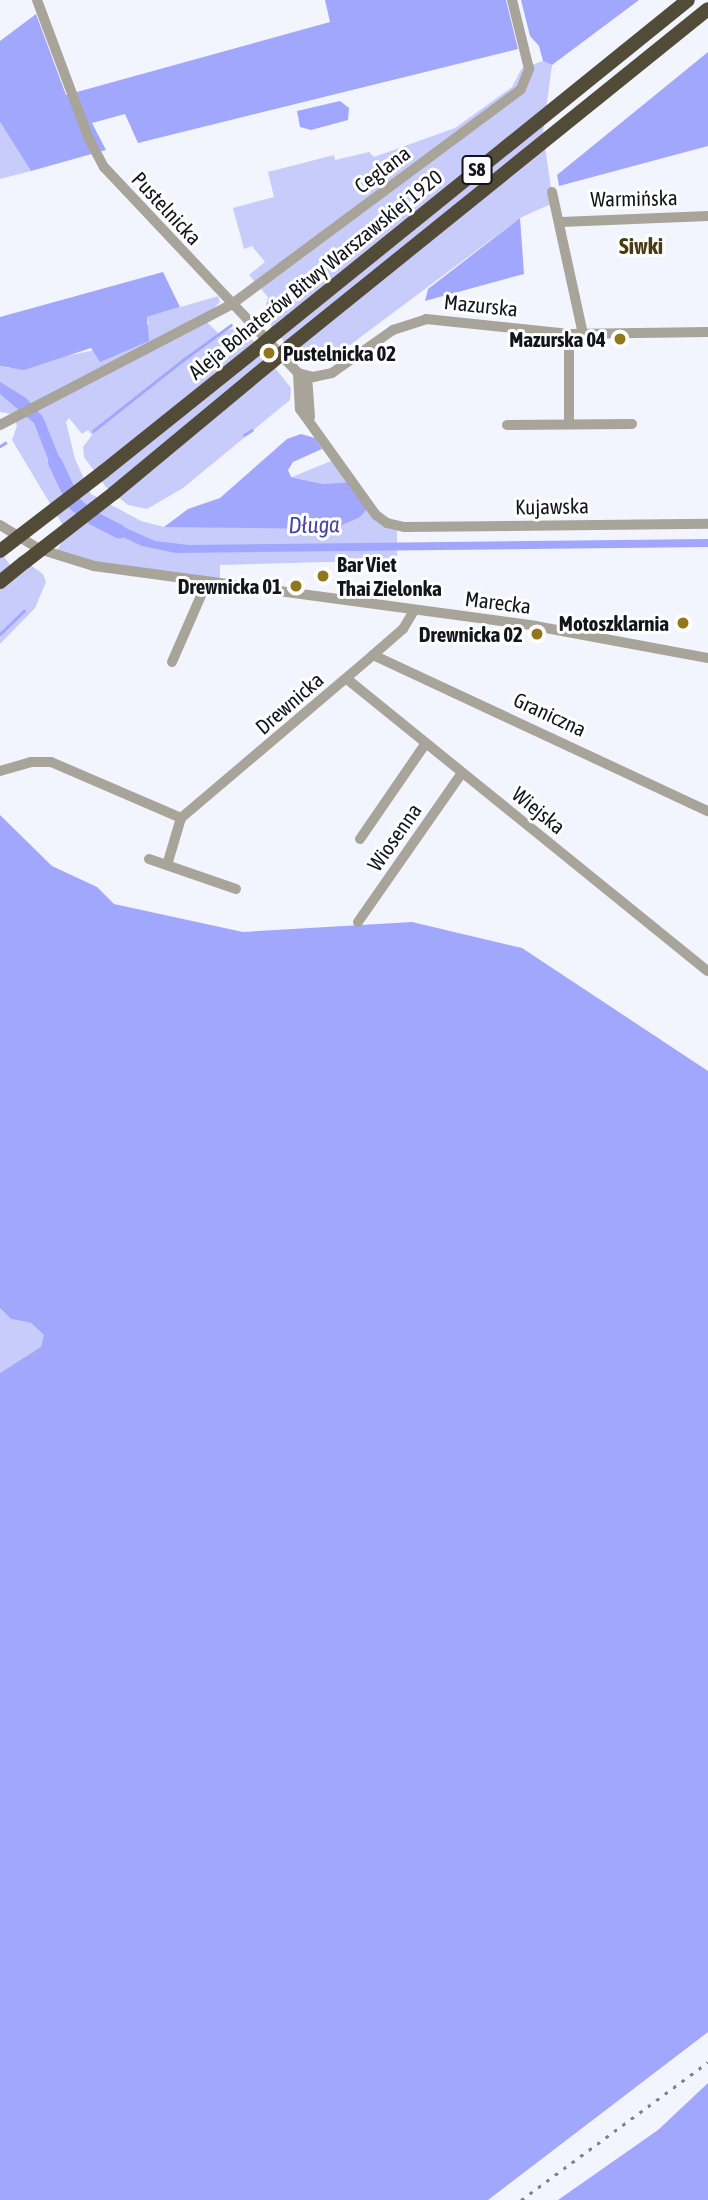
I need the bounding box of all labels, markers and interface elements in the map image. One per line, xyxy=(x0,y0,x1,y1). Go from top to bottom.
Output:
street label: Ceglana xyxy=(349,140,415,198)
road number: S8 xyxy=(461,154,493,186)
street label: Aleja Bohaterów Bitwy Warszawskiej 1920 xyxy=(183,164,447,384)
street label: Pustelnicka xyxy=(127,166,207,250)
street label: Warmińska xyxy=(590,185,678,211)
district label: Siwki xyxy=(619,232,663,260)
street label: Mazurska xyxy=(443,289,519,321)
place label: Mazurska 04 xyxy=(509,326,606,352)
marker: Mazurska 04 xyxy=(612,331,628,347)
place label: Pustelnicka 02 xyxy=(283,340,396,366)
marker: Pustelnicka 02 xyxy=(261,345,277,361)
street label: Kujawska xyxy=(515,493,589,519)
water label: Długa xyxy=(288,511,340,539)
place label: Bar Viet Thai Zielonka xyxy=(337,551,442,601)
marker: Bar Viet Thai Zielonka xyxy=(315,568,331,584)
place label: Drewnicka 01 xyxy=(178,573,282,599)
marker: Drewnicka 01 xyxy=(288,578,304,594)
street label: Marecka xyxy=(464,585,532,619)
place label: Motoszklarnia xyxy=(559,610,669,636)
marker: Motoszklarnia xyxy=(675,615,691,631)
place label: Drewnicka 02 xyxy=(419,621,523,647)
marker: Drewnicka 02 xyxy=(529,626,545,642)
street label: Drewnicka xyxy=(250,667,328,739)
street label: Graniczna xyxy=(510,686,590,742)
street label: Wiejska xyxy=(507,781,571,839)
street label: Wiosenna xyxy=(362,798,426,876)

